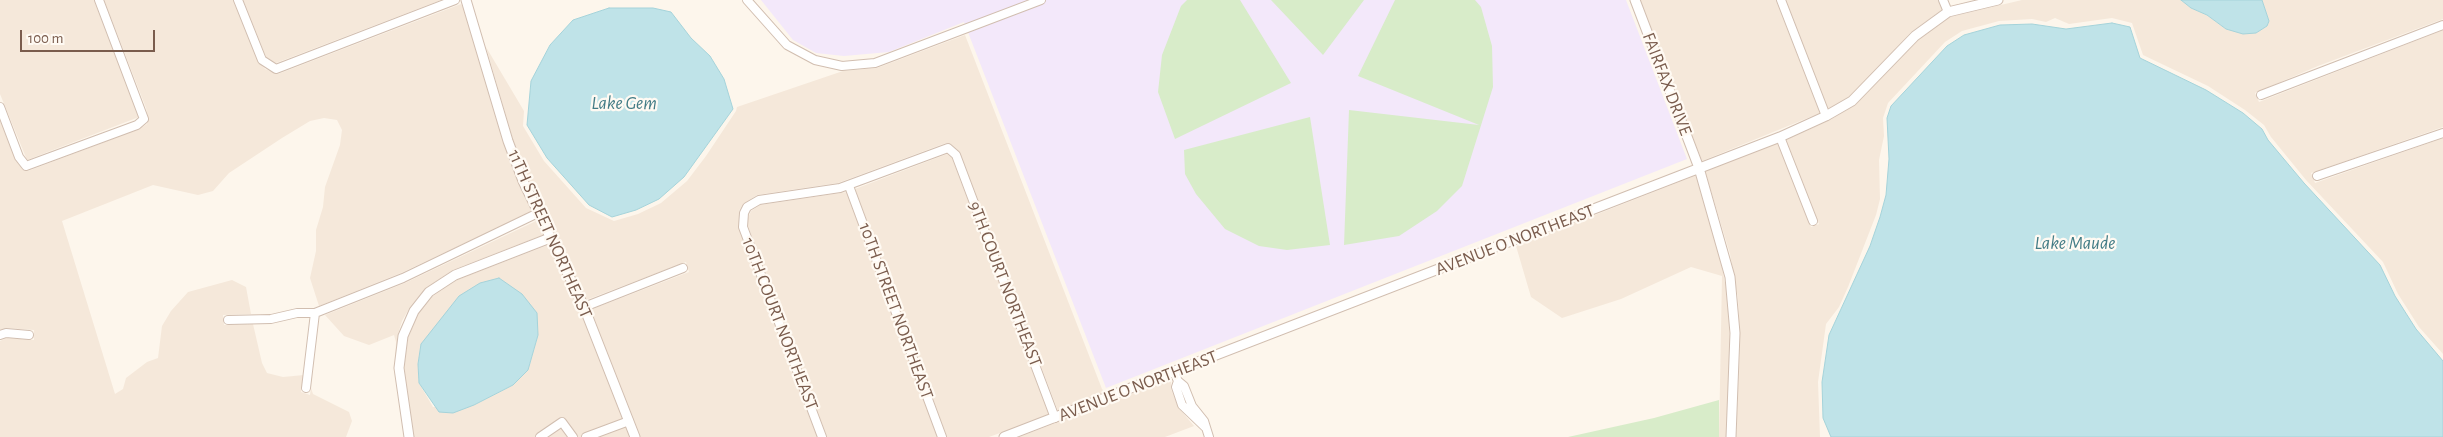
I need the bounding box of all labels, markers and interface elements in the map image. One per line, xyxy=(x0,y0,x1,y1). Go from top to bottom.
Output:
scale bar xyxy=(22,20,158,52)
street label: FAIRFAX DRIVE xyxy=(1637,29,1697,139)
text: 100 m xyxy=(28,31,63,46)
water label: Lake Gem xyxy=(591,92,657,114)
street label: 11TH STREET NORTHEAST xyxy=(503,146,597,322)
street label: 9TH COURT NORTHEAST xyxy=(963,198,1047,370)
street label: AVENUE O NORTHEAST xyxy=(1433,200,1597,280)
street label: 10TH STREET NORTHEAST xyxy=(854,220,938,402)
water label: Lake Maude xyxy=(2034,232,2116,254)
street label: 10TH COURT NORTHEAST xyxy=(737,235,823,413)
street label: AVENUE O NORTHEAST xyxy=(1056,346,1220,426)

